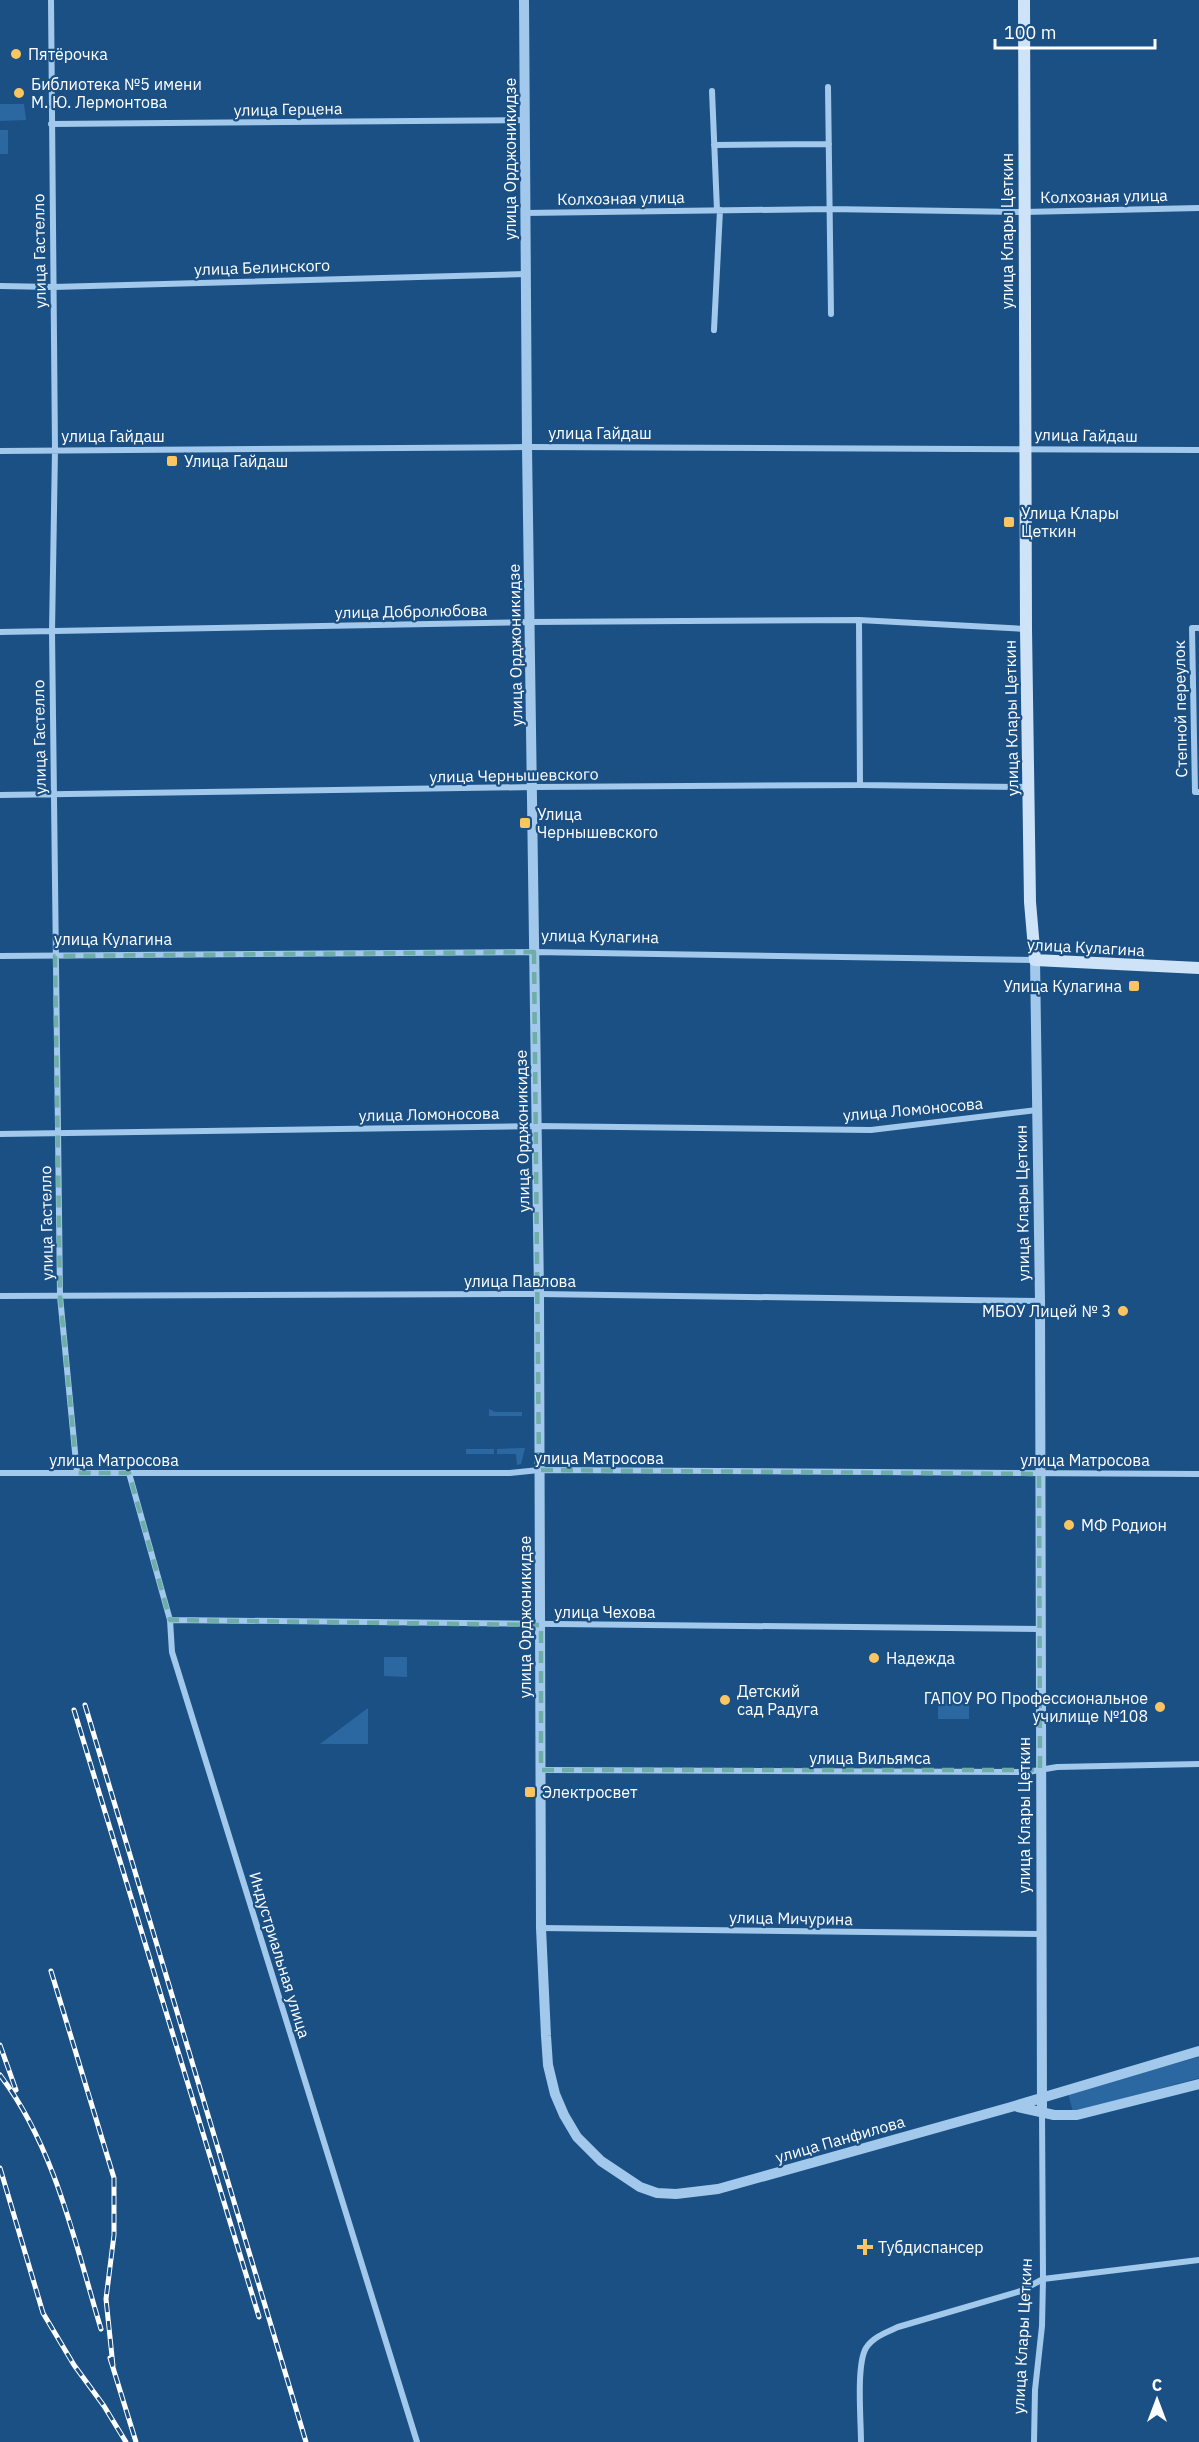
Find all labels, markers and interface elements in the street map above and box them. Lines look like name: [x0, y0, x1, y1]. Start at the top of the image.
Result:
scale bar: [995, 12, 1156, 50]
text: 100 m: [1004, 21, 1056, 44]
place label: Пятёрочка: [28, 44, 108, 64]
marker: Пятёрочка: [9, 47, 23, 61]
place label: Библиотека №5 имени М. Ю. Лермонтова: [31, 74, 202, 112]
street label: улица Орджоникидзе: [500, 77, 520, 240]
marker: Библиотека №5 имени М. Ю. Лермонтова: [12, 86, 26, 100]
street label: улица Герцена: [233, 98, 343, 120]
street label: улица Клары Цеткин: [997, 153, 1017, 309]
street label: Колхозная улица: [1040, 185, 1168, 207]
street label: Колхозная улица: [557, 187, 685, 209]
street label: улица Гастелло: [28, 194, 50, 308]
street label: улица Белинского: [194, 255, 330, 279]
street label: улица Гайдаш: [548, 423, 652, 443]
street label: улица Гайдаш: [1034, 424, 1138, 446]
street label: улица Гайдаш: [61, 426, 165, 446]
place label: Улица Гайдаш: [184, 451, 288, 471]
marker: Улица Гайдаш: [165, 454, 179, 468]
place label: Улица Клары Цеткин: [1021, 503, 1119, 541]
marker: Улица Клары Цеткин: [1002, 515, 1016, 529]
street label: улица Орджоникидзе: [504, 563, 526, 726]
street label: улица Добролюбова: [334, 600, 488, 622]
street label: улица Клары Цеткин: [1000, 640, 1022, 796]
street label: Степной переулок: [1169, 640, 1191, 778]
street label: улица Гастелло: [28, 680, 50, 794]
street label: улица Чернышевского: [429, 764, 599, 786]
place label: Улица Чернышевского: [537, 804, 658, 842]
marker: Улица Чернышевского: [518, 816, 532, 830]
street label: улица Кулагина: [541, 925, 660, 947]
street label: улица Кулагина: [54, 929, 172, 949]
street label: улица Кулагина: [1027, 934, 1146, 960]
place label: Улица Кулагина: [1003, 976, 1122, 996]
marker: Улица Кулагина: [1127, 979, 1141, 993]
street label: улица Орджоникидзе: [511, 1049, 533, 1212]
street label: улица Ломоносова: [842, 1093, 984, 1125]
street label: улица Ломоносова: [358, 1103, 500, 1125]
street label: улица Клары Цеткин: [1011, 1125, 1033, 1281]
street label: улица Гастелло: [35, 1166, 57, 1280]
street label: улица Павлова: [464, 1271, 576, 1291]
place label: МБОУ Лицей № 3: [982, 1301, 1111, 1321]
marker: МБОУ Лицей № 3: [1116, 1304, 1130, 1318]
street label: улица Матросова: [534, 1448, 664, 1468]
street label: улица Матросова: [49, 1450, 179, 1470]
street label: улица Матросова: [1020, 1450, 1150, 1470]
place label: МФ Родион: [1081, 1515, 1167, 1535]
marker: МФ Родион: [1062, 1518, 1076, 1532]
street label: улица Орджоникидзе: [515, 1535, 535, 1698]
street label: улица Чехова: [554, 1602, 656, 1622]
place label: Надежда: [886, 1648, 955, 1668]
marker: Надежда: [867, 1651, 881, 1665]
place label: Детский сад Радуга: [737, 1681, 819, 1719]
place label: ГАПОУ РО Профессиональное училище №108: [924, 1688, 1148, 1726]
marker: Детский сад Радуга: [718, 1693, 732, 1707]
marker: ГАПОУ РО Профессиональное училище №108: [1153, 1700, 1167, 1714]
street label: улица Клары Цеткин: [1014, 1737, 1034, 1893]
street label: улица Вильямса: [809, 1748, 931, 1768]
place label: Электросвет: [542, 1782, 638, 1802]
marker: Электросвет: [523, 1785, 537, 1799]
street label: Индустриальная улица: [245, 1869, 315, 2041]
street label: улица Мичурина: [729, 1907, 853, 1929]
street label: улица Панфилова: [773, 2111, 908, 2167]
place label: Тубдиспансер: [878, 2237, 984, 2257]
marker: Тубдиспансер: [856, 2238, 874, 2256]
street label: улица Клары Цеткин: [1008, 2257, 1036, 2415]
north arrow: [1127, 2370, 1187, 2430]
text: С: [1152, 2375, 1162, 2395]

